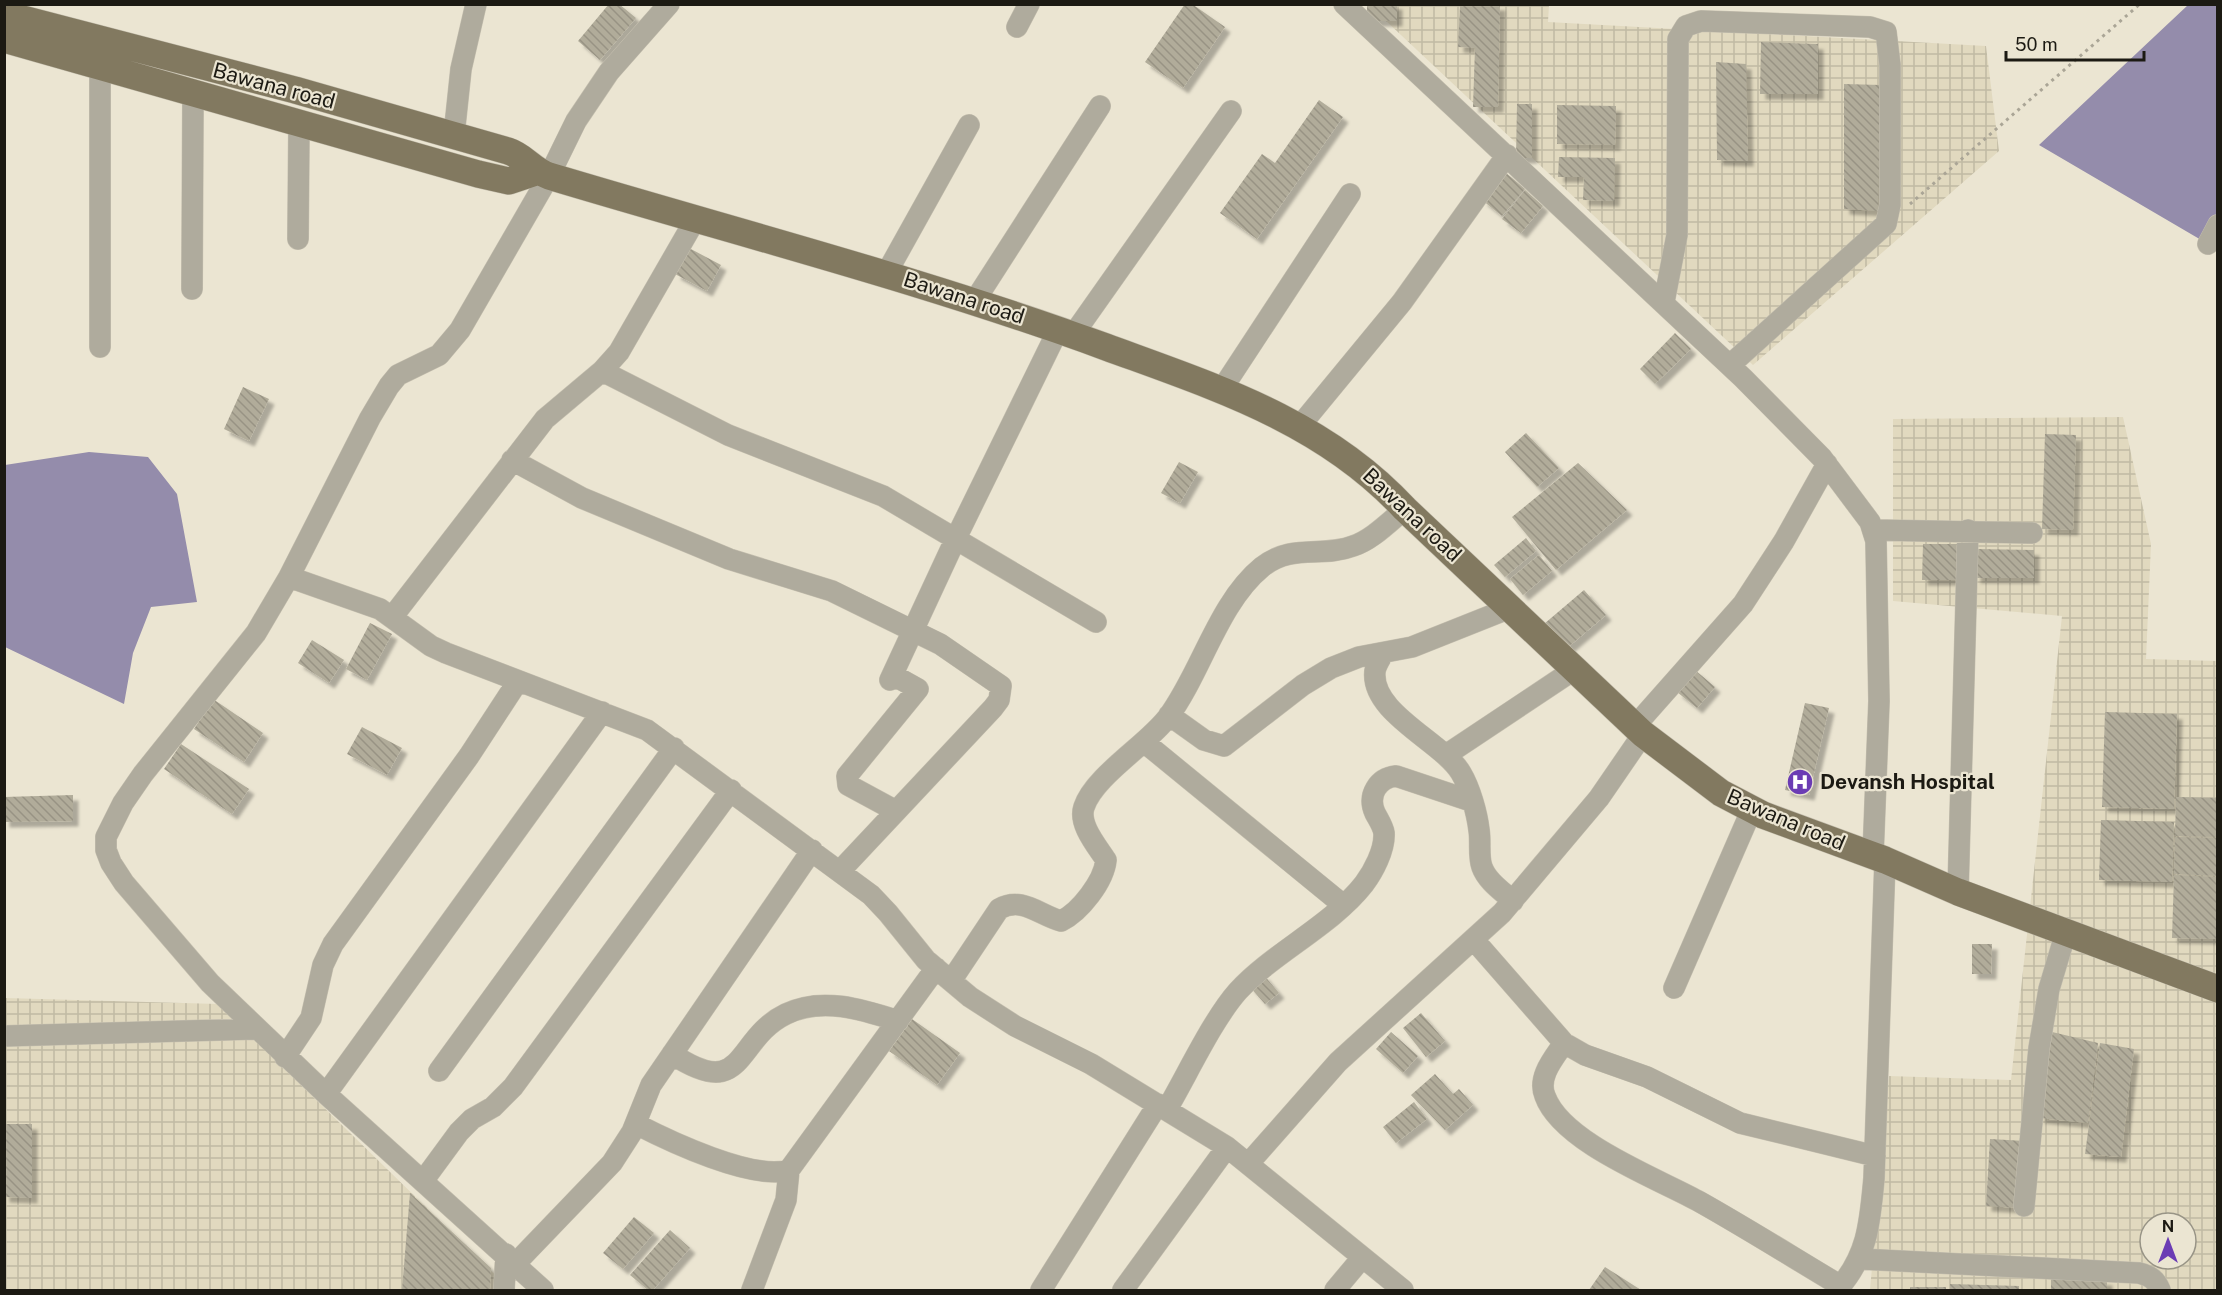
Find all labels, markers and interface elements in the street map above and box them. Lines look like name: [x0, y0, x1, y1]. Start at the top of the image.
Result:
scale bar: [2006, 24, 2144, 62]
text: 50 m: [2015, 34, 2058, 55]
street label: Bawana road: [210, 57, 338, 114]
street label: Bawana road: [900, 266, 1028, 329]
street label: Bawana road: [1358, 463, 1467, 567]
hospital icon: Devansh Hospital: [1785, 767, 1815, 797]
place label: Devansh Hospital: [1820, 769, 1995, 794]
street label: Bawana road: [1723, 783, 1849, 856]
north arrow: [2138, 1211, 2198, 1271]
text: N: [2162, 1217, 2174, 1236]

